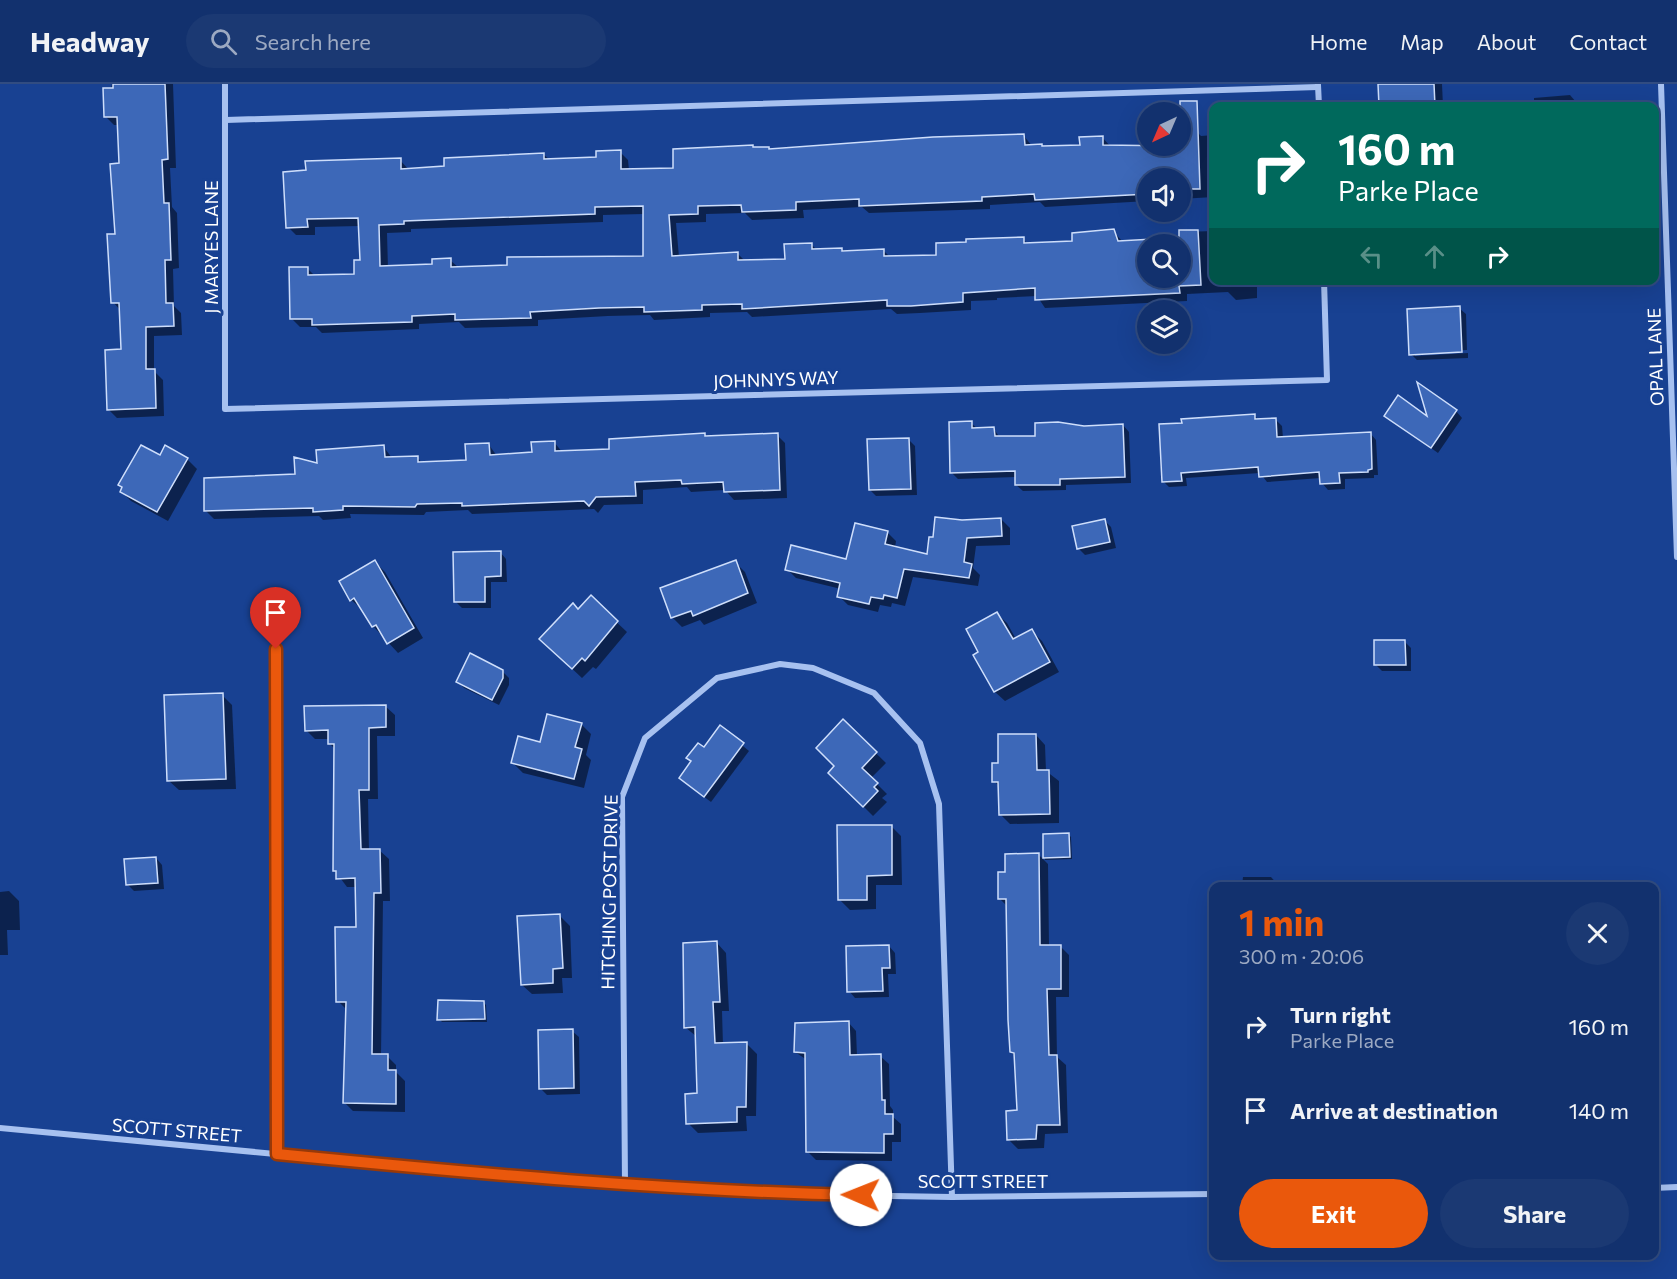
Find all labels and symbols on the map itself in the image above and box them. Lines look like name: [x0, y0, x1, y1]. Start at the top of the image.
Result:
north arrow: [1137, 102, 1191, 156]
street label: J MARYES LANE: [200, 180, 222, 314]
street label: OPAL LANE: [1642, 308, 1668, 406]
street label: JOHNNYS WAY: [713, 366, 839, 392]
pin: [250, 587, 301, 649]
street label: HITCHING POST DRIVE: [596, 794, 622, 990]
street label: SCOTT STREET: [111, 1113, 243, 1147]
position arrow: [829, 1163, 893, 1227]
street label: SCOTT STREET: [918, 1170, 1048, 1192]

